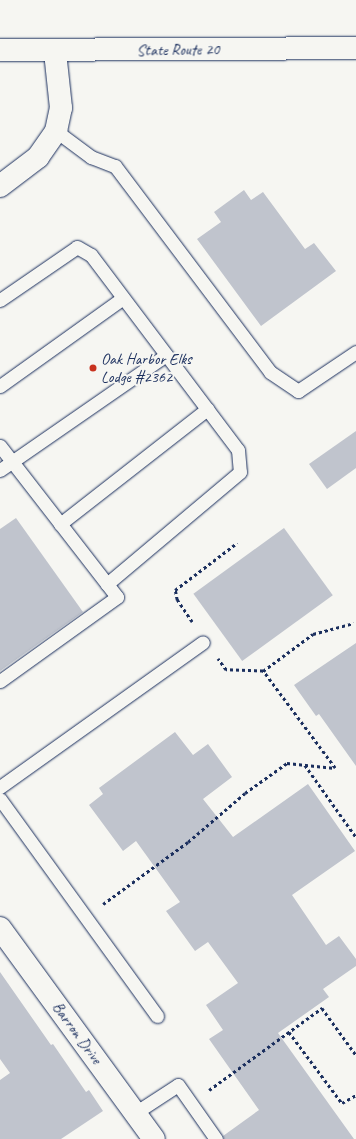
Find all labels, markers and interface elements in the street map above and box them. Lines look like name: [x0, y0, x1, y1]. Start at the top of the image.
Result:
street label: State Route 20: [136, 40, 220, 60]
place label: Oak Harbor Elks Lodge #2362: [101, 349, 192, 387]
marker: Oak Harbor Elks Lodge #2362: [88, 363, 98, 373]
street label: Barron Drive: [48, 998, 106, 1068]

